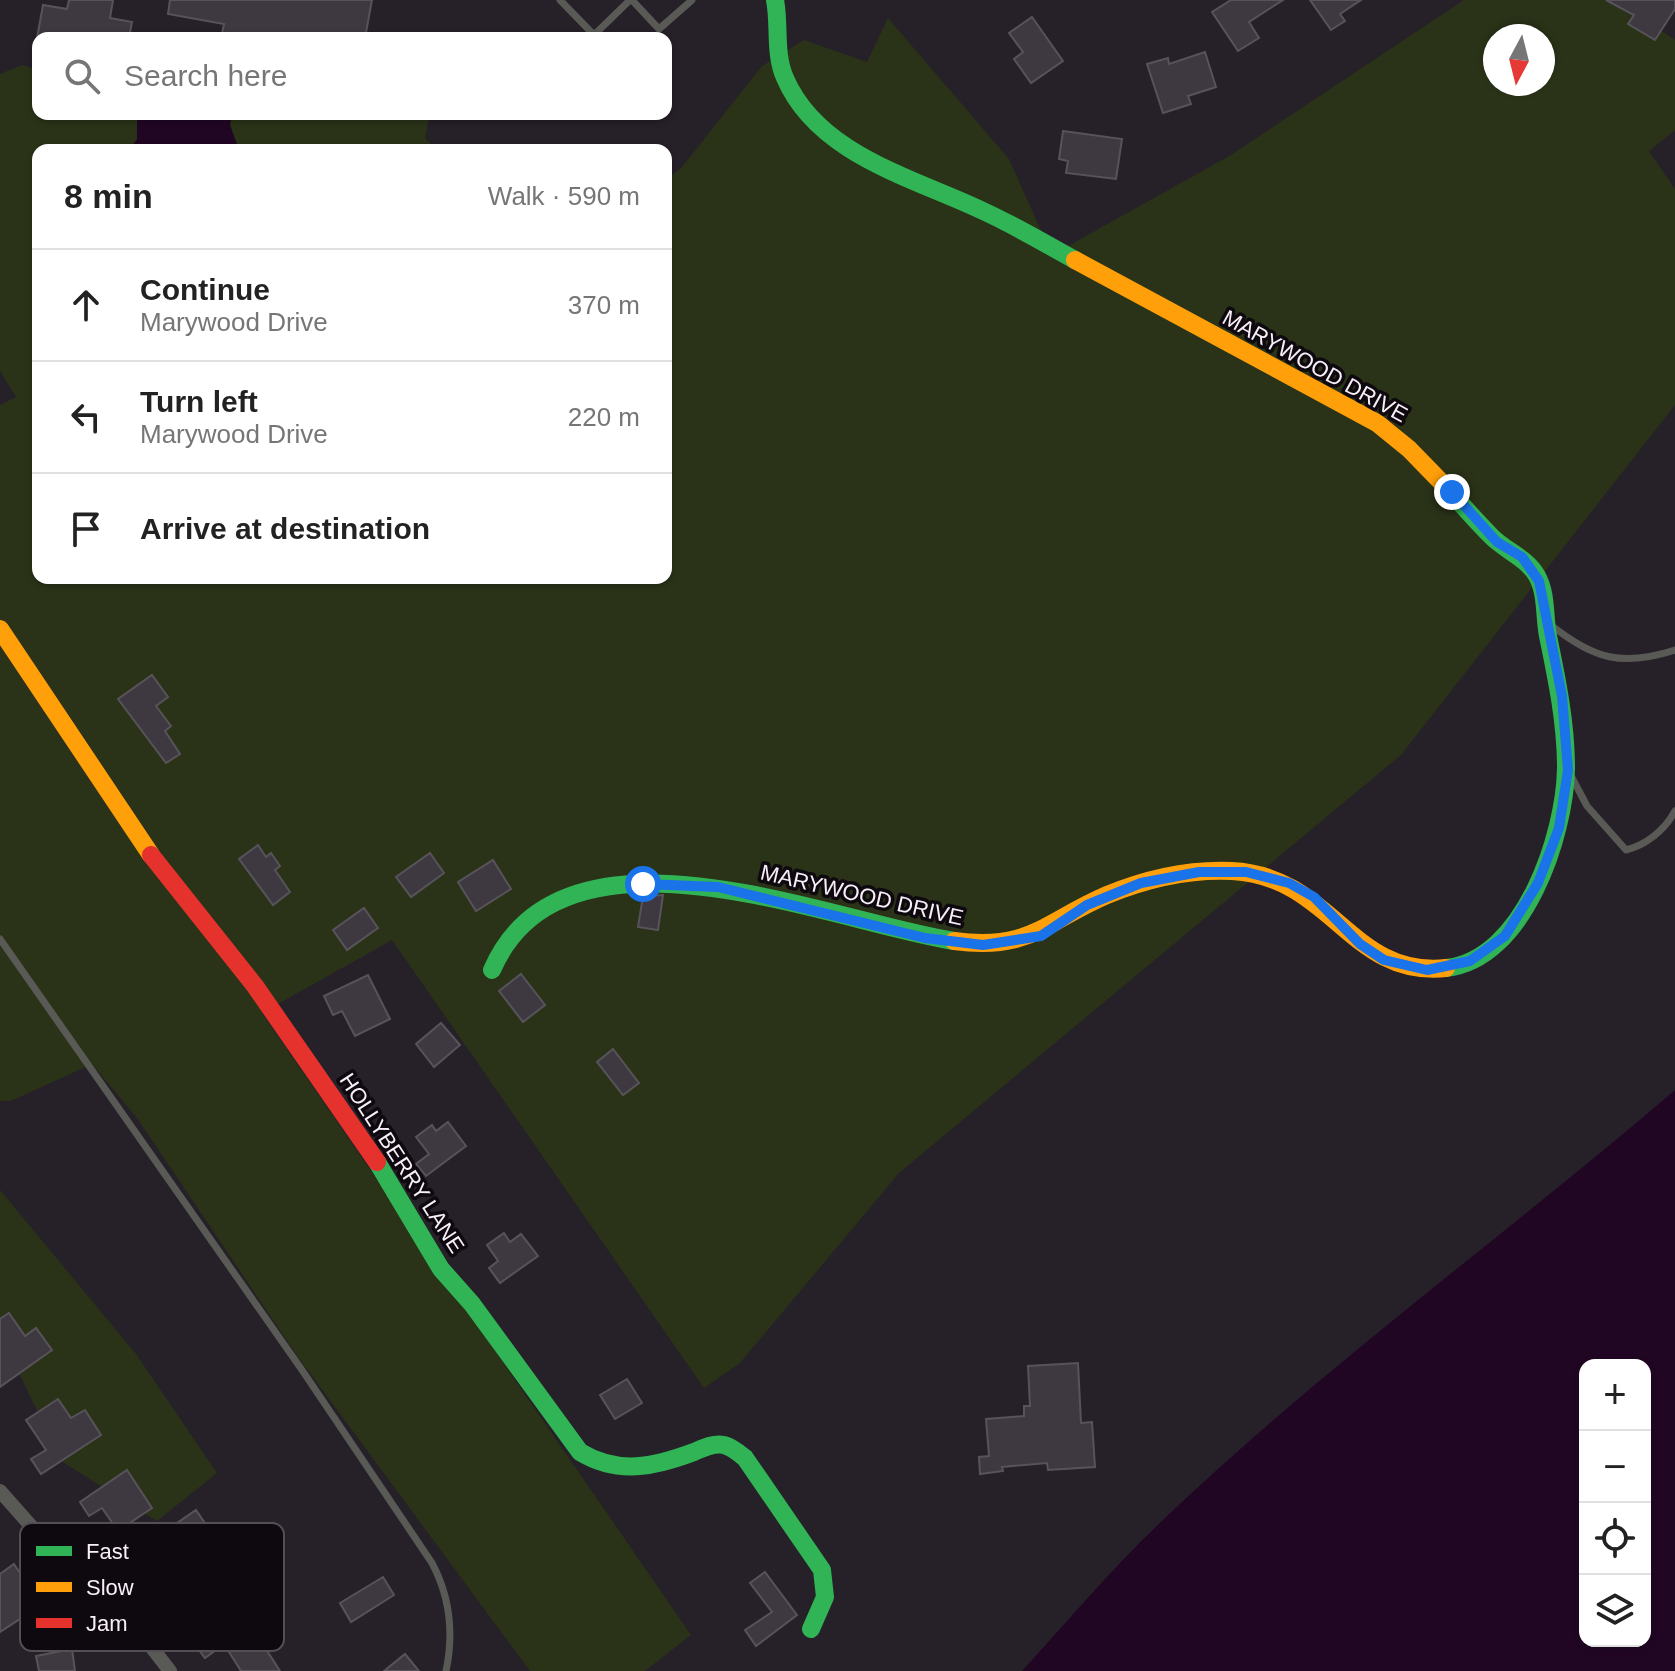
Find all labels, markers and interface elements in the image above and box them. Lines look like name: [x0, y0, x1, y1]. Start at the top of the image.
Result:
north arrow: [1483, 24, 1555, 96]
search box: [32, 32, 672, 120]
icon: search: [60, 54, 104, 98]
text: Search here: [124, 59, 287, 92]
text: 8 min: [64, 177, 153, 215]
text: Walk · 590 m: [488, 181, 640, 211]
text: Continue: [140, 273, 270, 306]
icon: ahead: [64, 283, 108, 327]
text: 370 m: [568, 290, 640, 320]
street label: MARYWOOD DRIVE: [1218, 305, 1412, 427]
text: Marywood Drive: [140, 307, 328, 337]
text: Turn left: [140, 385, 258, 418]
icon: left: [64, 395, 108, 439]
text: 220 m: [568, 402, 640, 432]
text: Marywood Drive: [140, 419, 328, 449]
route end: [1434, 474, 1470, 510]
icon: arrive: [64, 507, 108, 551]
text: Arrive at destination: [140, 512, 430, 545]
street label: MARYWOOD DRIVE: [758, 859, 966, 931]
route start: [625, 866, 661, 902]
street label: HOLLYBERRY LANE: [335, 1069, 469, 1257]
map controls: [1579, 1359, 1651, 1647]
button: +: [1579, 1359, 1651, 1431]
button: −: [1579, 1431, 1651, 1503]
button: locate: [1579, 1503, 1651, 1575]
legend: [20, 1523, 284, 1651]
text: Fast: [86, 1539, 129, 1564]
text: Slow: [86, 1575, 134, 1600]
button: layers: [1579, 1575, 1651, 1647]
text: Jam: [86, 1611, 128, 1636]

